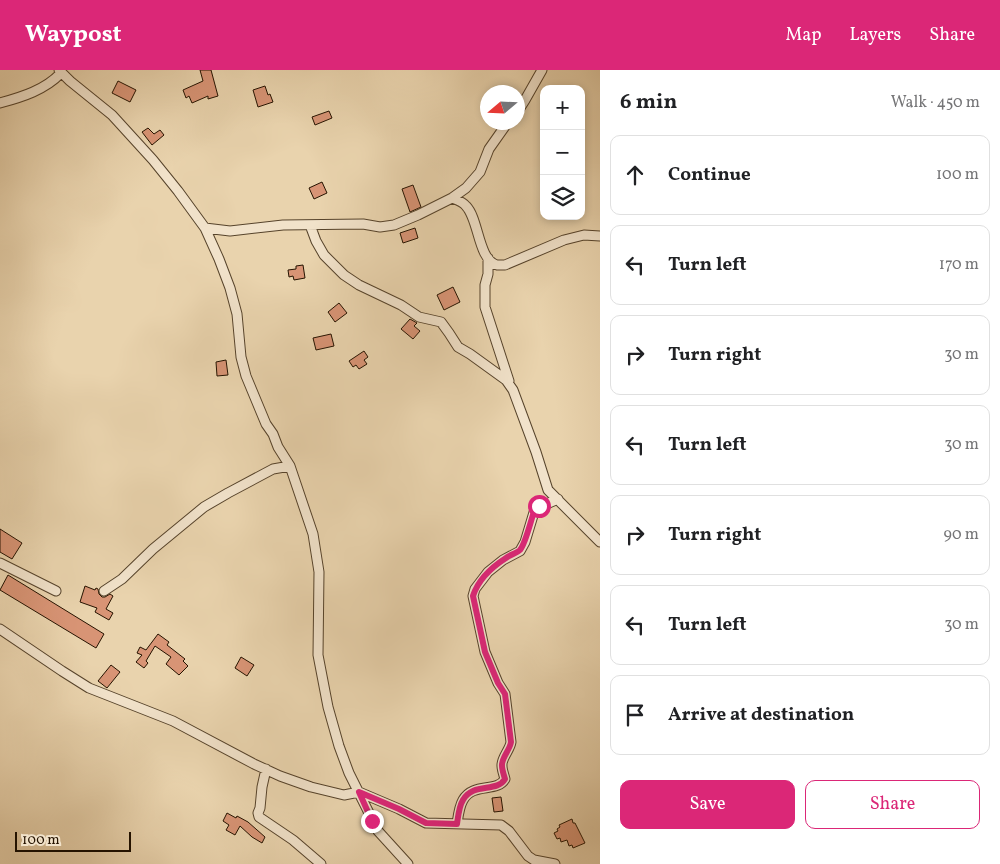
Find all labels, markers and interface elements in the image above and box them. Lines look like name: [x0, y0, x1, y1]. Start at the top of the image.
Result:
text: Waypost: [25, 18, 122, 52]
text: Map: [785, 23, 821, 48]
text: Layers: [849, 23, 901, 48]
text: Share: [929, 23, 975, 48]
north arrow: [480, 85, 525, 130]
map controls: [540, 85, 585, 220]
button: +: [540, 85, 585, 130]
text: 6 min: [620, 88, 677, 117]
text: Walk · 450 m: [891, 92, 980, 114]
button: −: [540, 130, 585, 175]
icon: ahead: [621, 161, 649, 189]
text: Continue: [668, 162, 751, 188]
text: 100 m: [936, 164, 979, 186]
button: layers: [540, 175, 585, 220]
icon: left: [621, 251, 649, 279]
text: Turn left: [668, 252, 747, 278]
text: 170 m: [939, 254, 979, 276]
icon: right: [621, 341, 649, 369]
text: Turn right: [668, 342, 761, 368]
text: 30 m: [944, 344, 979, 366]
icon: left: [621, 431, 649, 459]
text: Turn left: [668, 432, 747, 458]
text: 30 m: [944, 434, 979, 456]
route start: [528, 495, 551, 518]
icon: right: [621, 521, 649, 549]
text: Turn right: [668, 522, 761, 548]
text: 90 m: [943, 524, 979, 546]
icon: left: [621, 611, 649, 639]
text: Turn left: [668, 612, 747, 638]
text: 30 m: [944, 614, 979, 636]
icon: arrive: [621, 701, 649, 729]
text: Arrive at destination: [668, 702, 854, 728]
button: Save: [620, 780, 795, 829]
button: Share: [805, 780, 980, 829]
route end: [361, 810, 384, 833]
scale bar: [15, 829, 131, 852]
text: 100 m: [22, 831, 60, 850]

